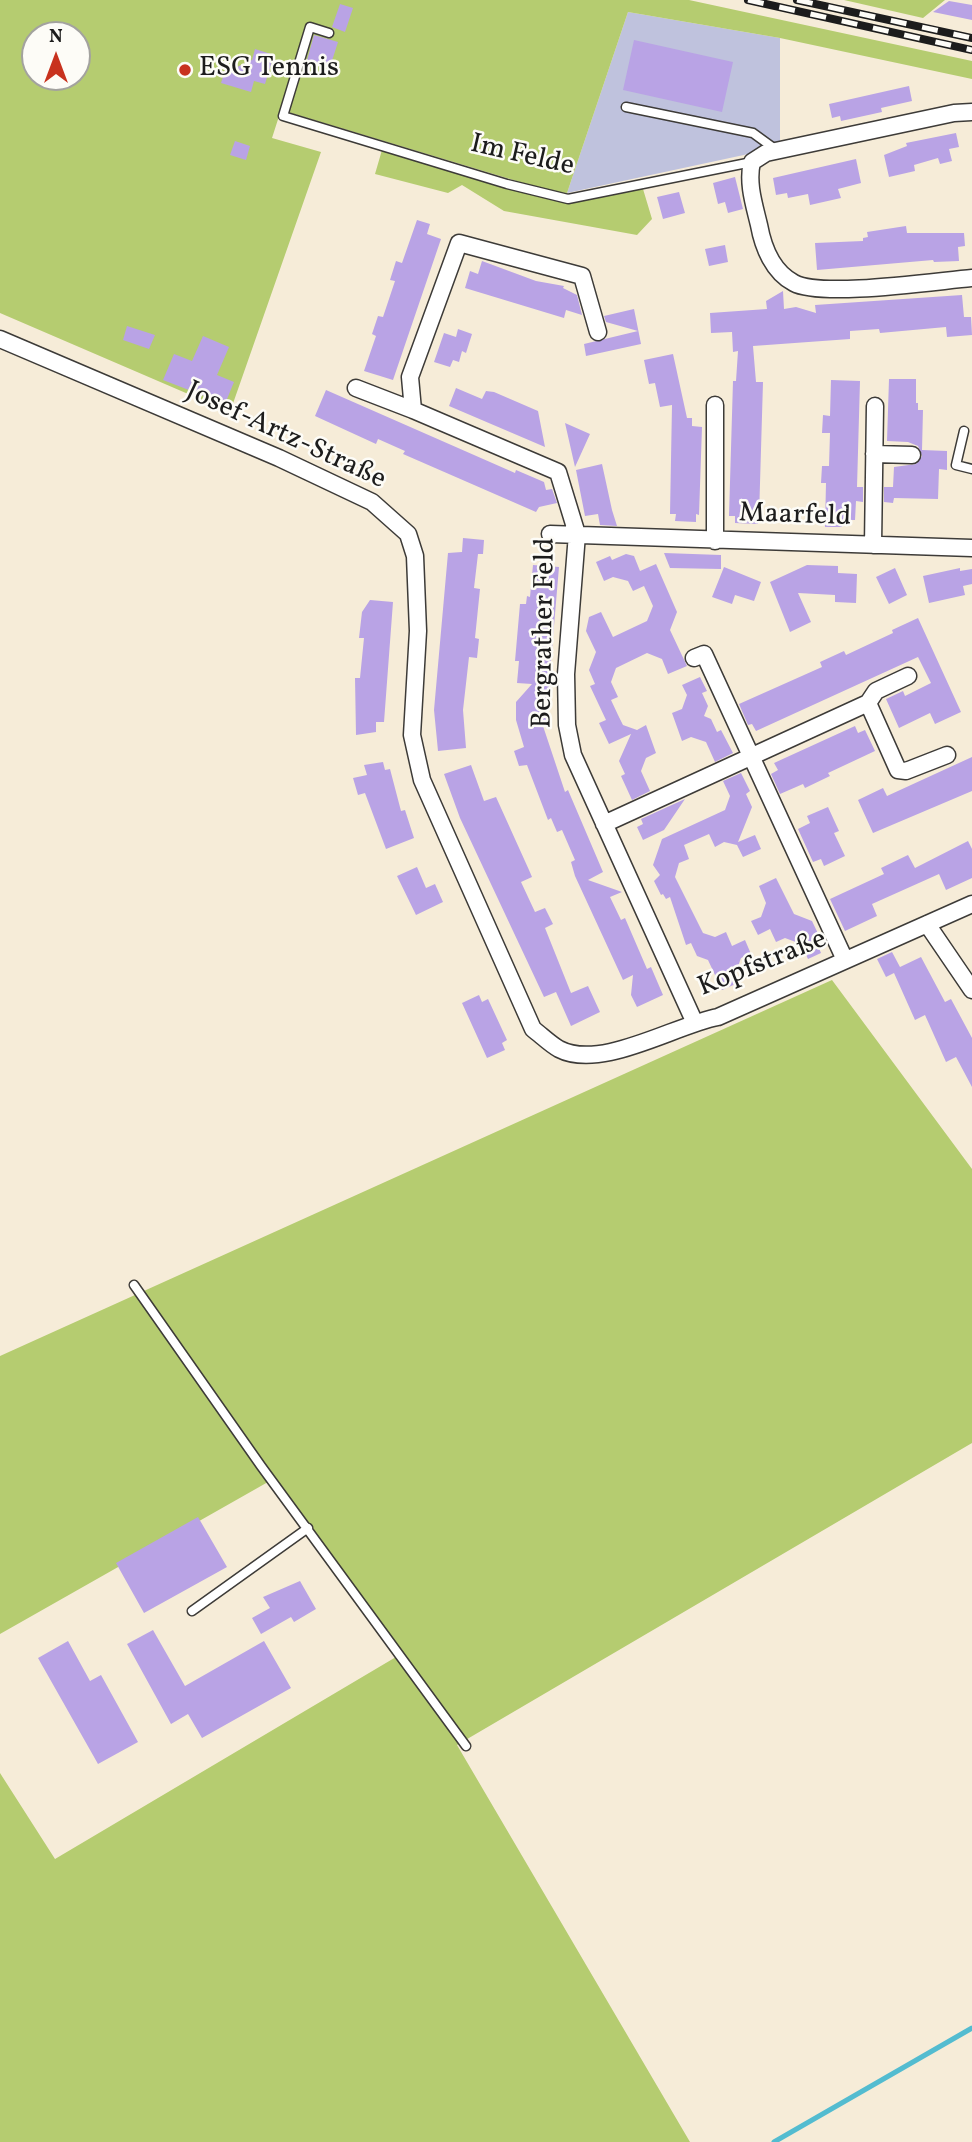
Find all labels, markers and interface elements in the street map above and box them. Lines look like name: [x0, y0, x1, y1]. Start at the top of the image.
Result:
north arrow: [21, 21, 91, 91]
text: N: [49, 24, 63, 50]
place label: ESG Tennis: [199, 53, 339, 87]
marker: ESG Tennis: [177, 62, 193, 78]
street label: Im Felde: [467, 129, 577, 185]
street label: Josef-Artz-Straße: [180, 376, 390, 498]
street label: Maarfeld: [738, 498, 852, 536]
street label: Bergrather Feld: [528, 537, 564, 729]
street label: Kopfstraße: [694, 924, 832, 1006]

